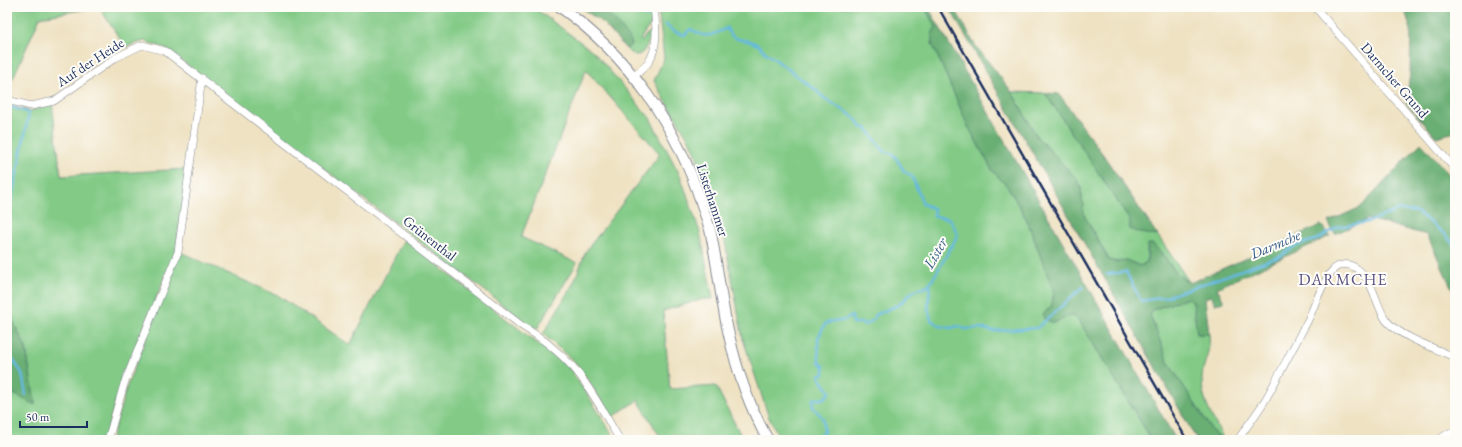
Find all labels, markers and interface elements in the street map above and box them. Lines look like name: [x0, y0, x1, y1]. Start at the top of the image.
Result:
street label: Auf der Heide: [52, 33, 128, 91]
street label: Darmcher Grund: [1357, 39, 1433, 122]
street label: Listerhammer: [693, 161, 733, 239]
street label: Grünenthal: [400, 211, 461, 265]
water label: Darmche: [1246, 225, 1304, 263]
water label: Lister: [918, 233, 952, 273]
district label: DARMCHE: [1299, 269, 1387, 290]
scale bar: [20, 403, 87, 429]
text: 50 m: [26, 409, 50, 425]

